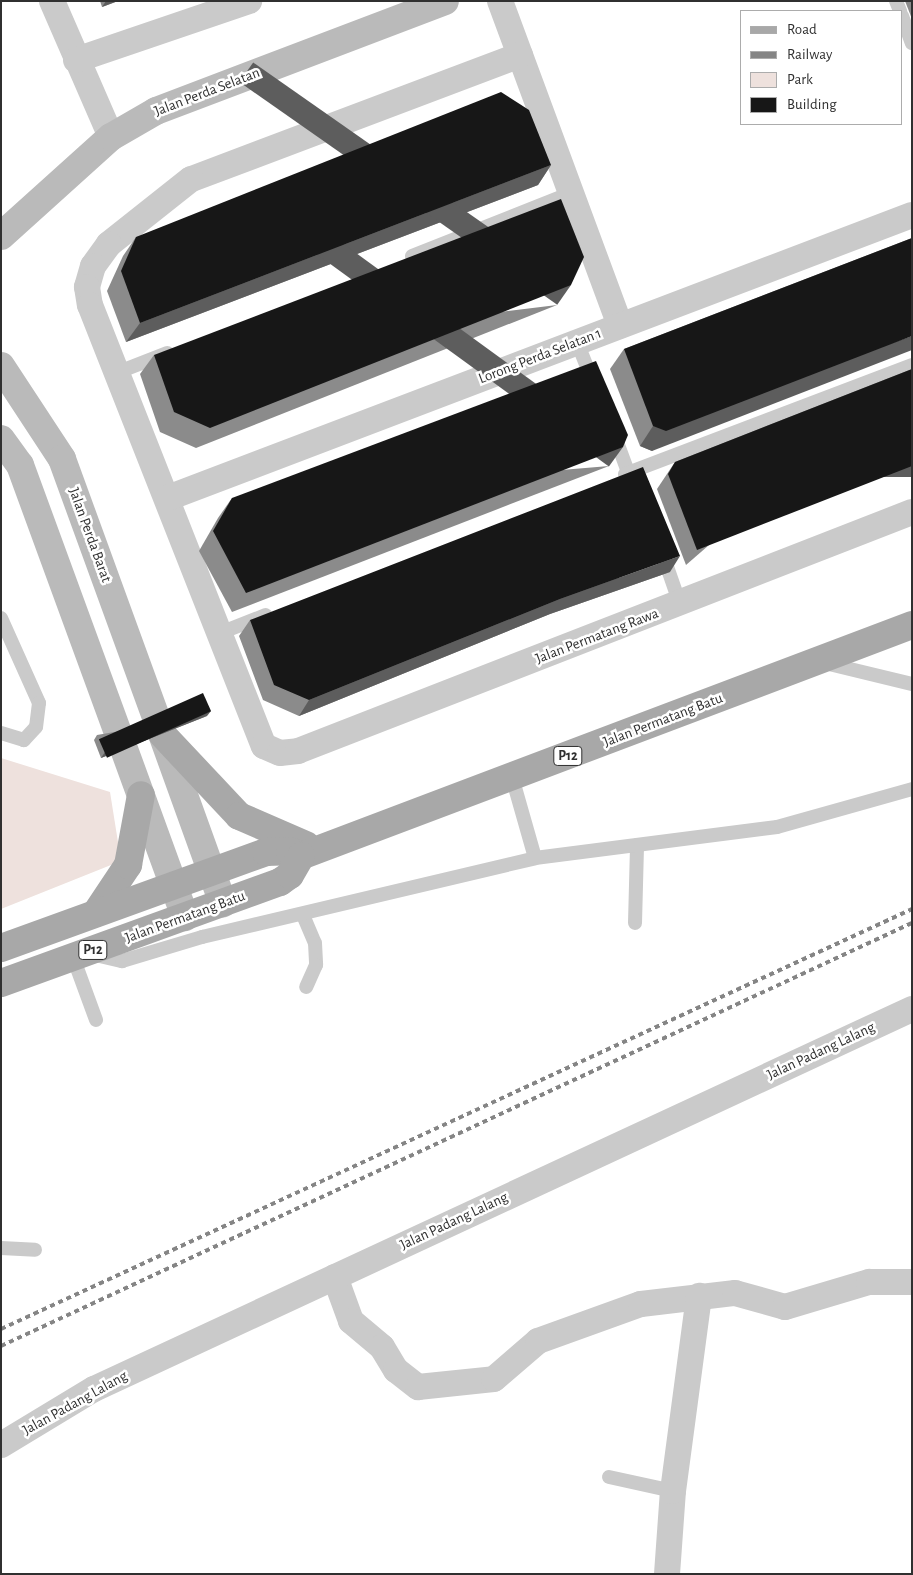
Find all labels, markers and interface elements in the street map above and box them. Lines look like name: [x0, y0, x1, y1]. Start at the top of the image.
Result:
legend: [740, 10, 903, 125]
text: Road: [787, 22, 817, 37]
text: Railway: [787, 47, 832, 62]
street label: Jalan Perda Selatan: [152, 64, 262, 120]
text: Park: [787, 72, 813, 87]
text: Building: [787, 97, 837, 112]
street label: Lorong Perda Selatan 1: [476, 324, 604, 388]
street label: Jalan Perda Barat: [65, 485, 115, 585]
street label: Jalan Permatang Rawa: [533, 604, 661, 668]
street label: Jalan Permatang Batu: [601, 689, 725, 751]
road number: P12: [553, 744, 583, 768]
street label: Jalan Permatang Batu: [123, 887, 247, 947]
road number: P12: [78, 938, 108, 962]
street label: Jalan Padang Lalang: [764, 1018, 878, 1084]
street label: Jalan Padang Lalang: [397, 1188, 511, 1254]
street label: Jalan Padang Lalang: [19, 1367, 131, 1439]

